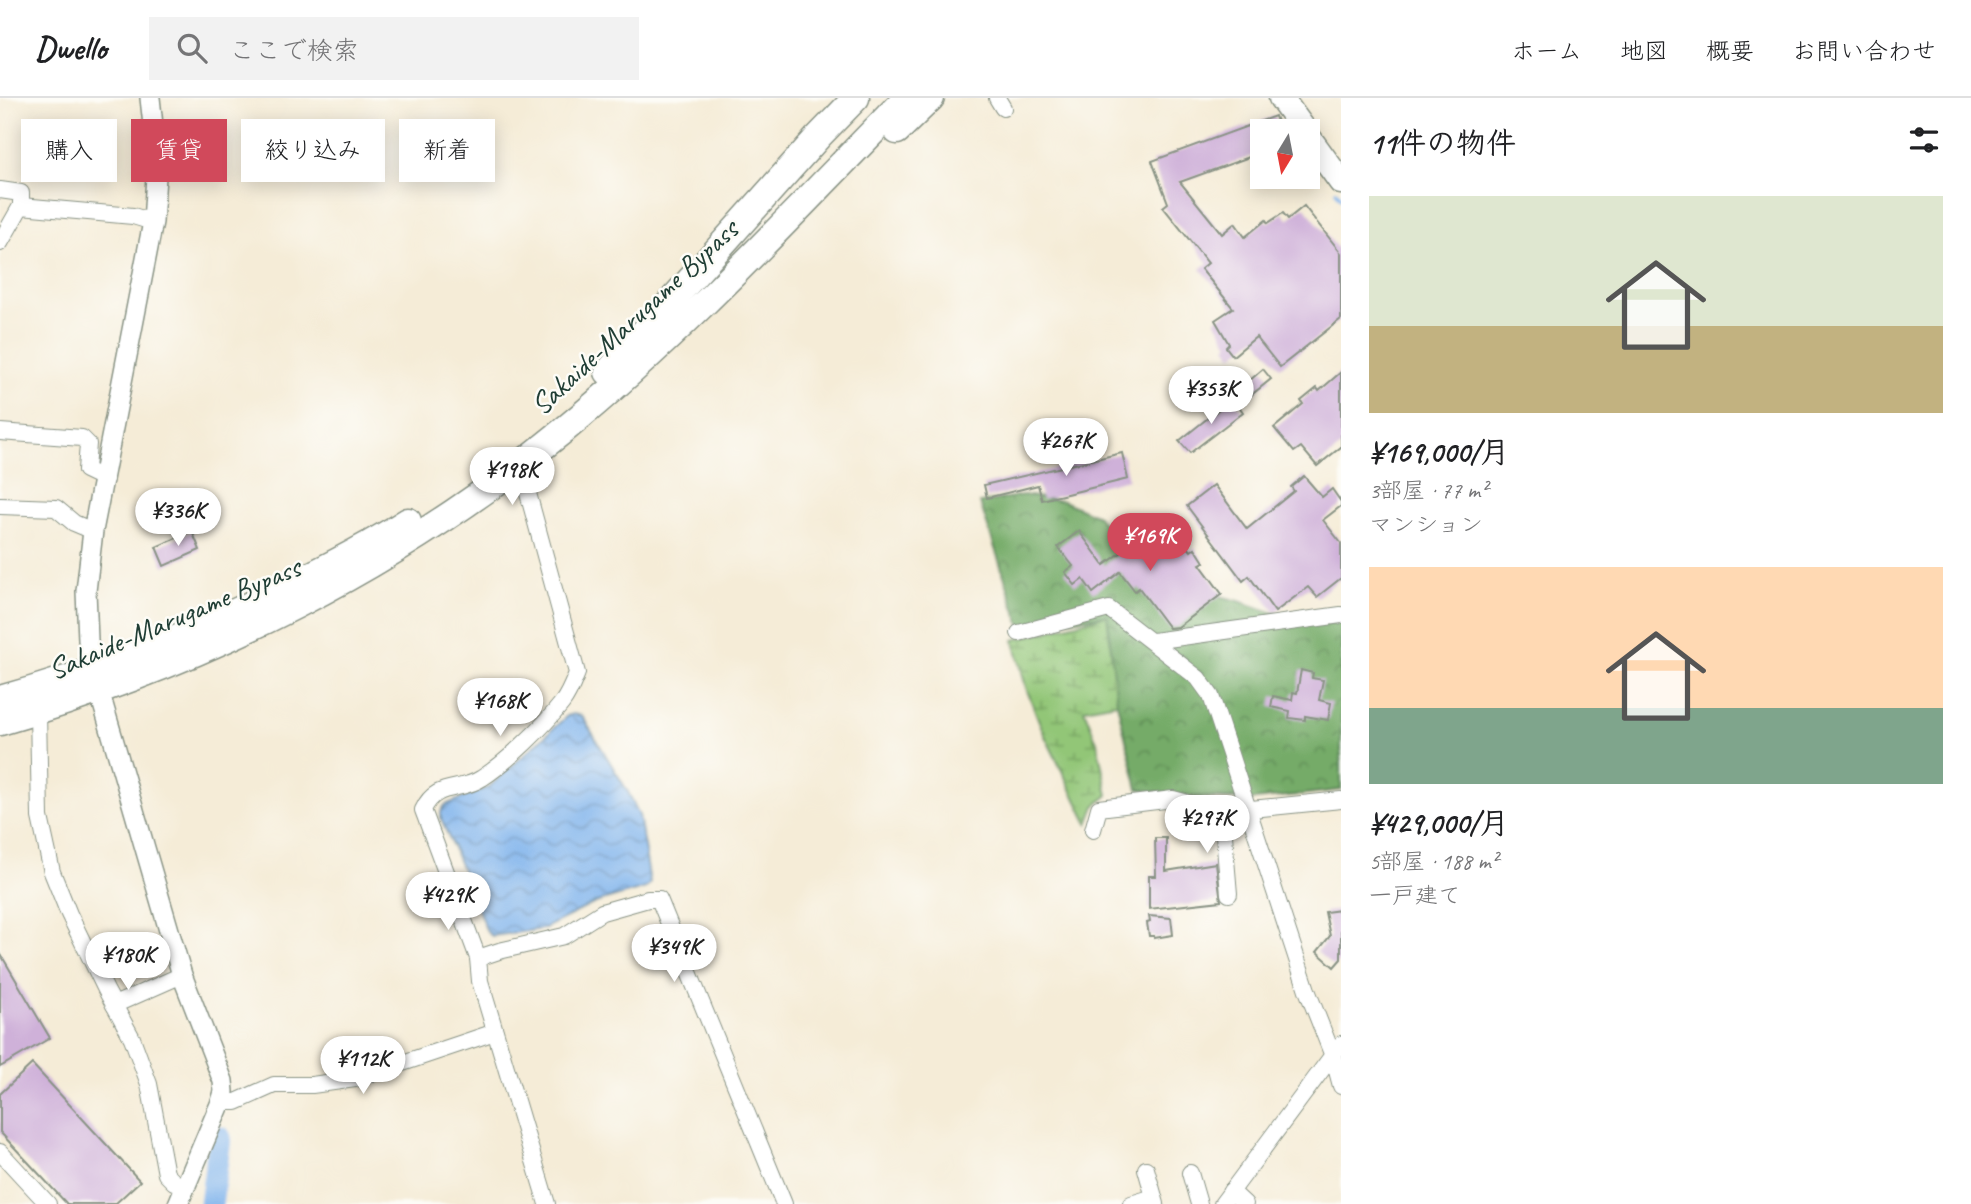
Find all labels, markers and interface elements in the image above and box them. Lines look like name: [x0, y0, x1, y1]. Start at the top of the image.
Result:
search box: [149, 17, 639, 80]
text: Dwello: [35, 27, 107, 69]
icon: search: [173, 29, 211, 67]
text: ここで検索: [229, 34, 359, 67]
text: ホーム: [1511, 36, 1582, 66]
text: 地図: [1620, 36, 1668, 66]
text: 概要: [1706, 36, 1754, 66]
text: お問い合わせ: [1792, 36, 1936, 66]
chip: 購入: [21, 119, 117, 182]
chip: 賃貸: [131, 119, 227, 182]
chip: 絞り込み: [241, 119, 385, 182]
chip: 新着: [399, 119, 495, 182]
north arrow: [1250, 119, 1320, 189]
map controls: [1250, 119, 1320, 189]
icon: filters: [1905, 121, 1943, 159]
text: 11件の物件: [1369, 124, 1516, 162]
street label: Sakaide-Marugame Bypass: [522, 209, 748, 423]
icon: home: [1593, 242, 1719, 368]
pin: ¥353K: [1162, 366, 1260, 426]
text: ¥353K: [1185, 374, 1237, 403]
pin: ¥267K: [1017, 418, 1115, 478]
text: ¥267K: [1039, 426, 1093, 455]
text: ¥169,000/月: [1369, 433, 1510, 471]
pin: ¥198K: [463, 448, 561, 507]
text: ¥198K: [486, 455, 538, 484]
text: 3部屋 · 77 m²: [1369, 476, 1487, 505]
pin: ¥336K: [129, 489, 227, 548]
text: ¥336K: [151, 496, 205, 525]
text: マンション: [1369, 510, 1483, 539]
pin: ¥169K: [1101, 514, 1199, 573]
text: ¥169K: [1123, 521, 1177, 550]
street label: Sakaide-Marugame Bypass: [42, 547, 308, 688]
icon: home: [1593, 613, 1719, 739]
pin: ¥168K: [451, 678, 549, 738]
text: ¥168K: [473, 686, 527, 715]
pin: ¥297K: [1158, 796, 1256, 855]
text: ¥297K: [1181, 803, 1233, 832]
text: ¥429,000/月: [1369, 804, 1509, 842]
text: 5部屋 · 188 m²: [1369, 847, 1498, 876]
pin: ¥429K: [399, 872, 497, 932]
text: ¥429K: [422, 880, 474, 909]
text: 一戸建て: [1369, 881, 1461, 910]
pin: ¥349K: [625, 924, 723, 984]
pin: ¥180K: [79, 932, 177, 992]
text: ¥349K: [648, 932, 700, 961]
text: ¥180K: [101, 940, 155, 969]
pin: ¥112K: [314, 1037, 412, 1096]
text: ¥112K: [336, 1044, 390, 1073]

